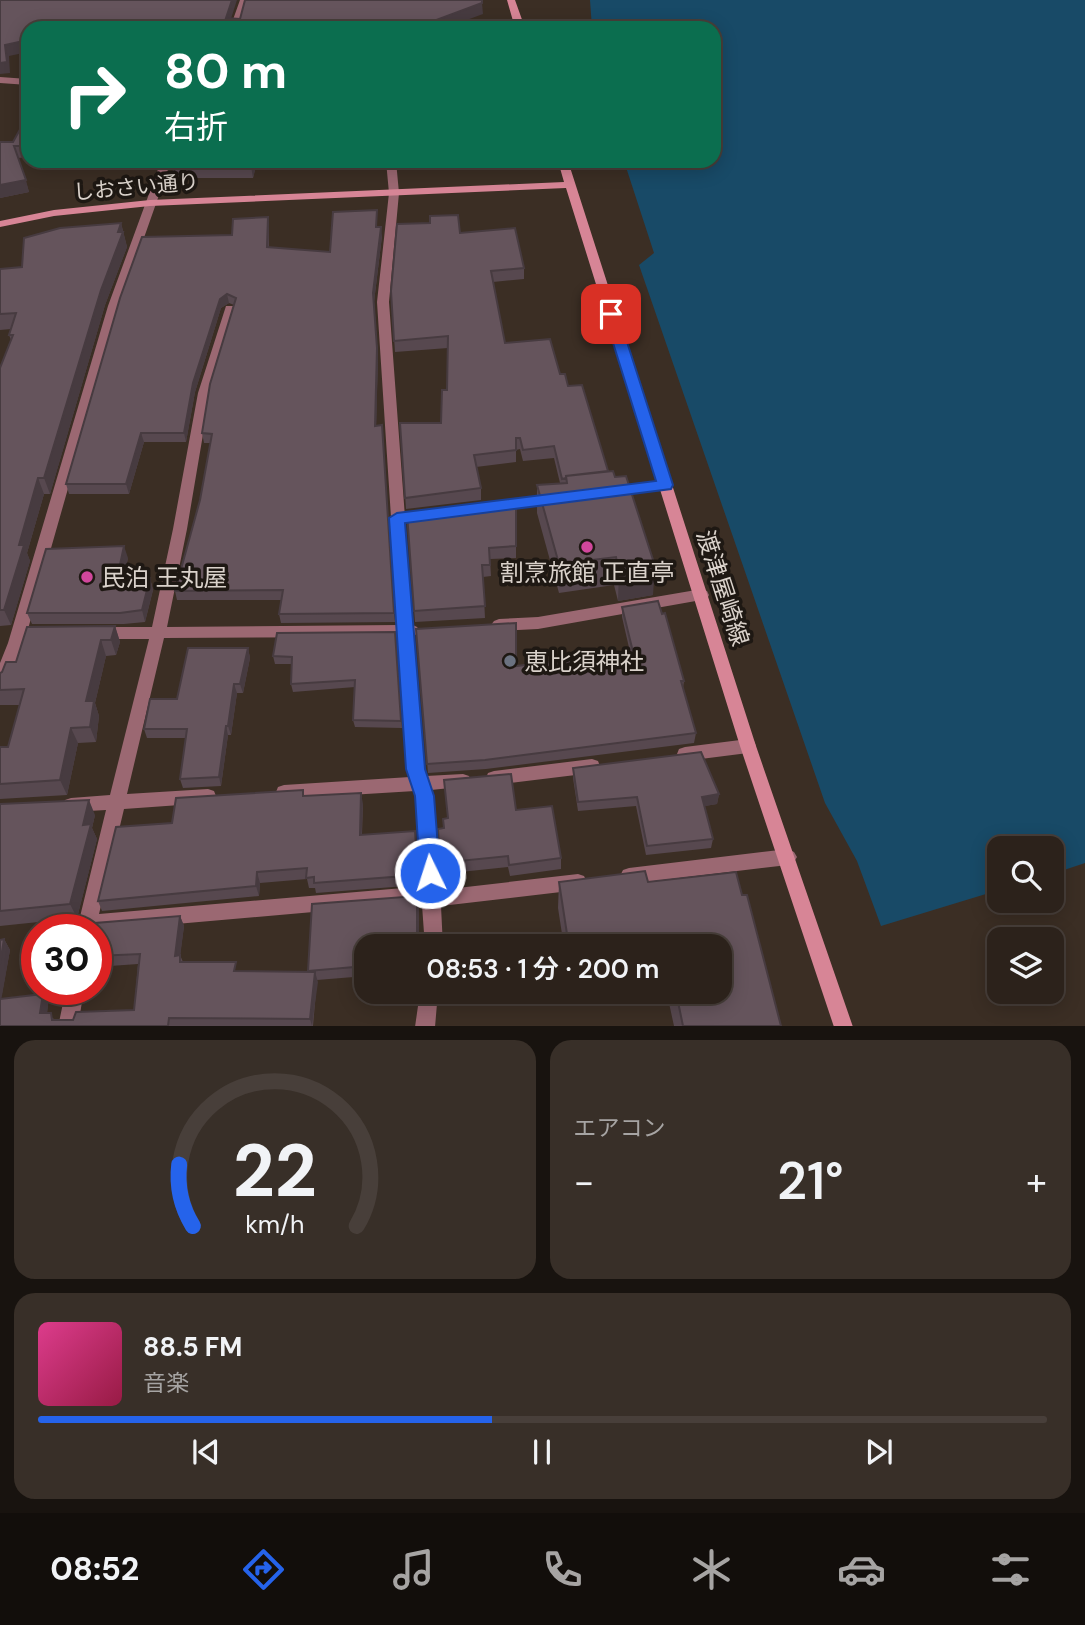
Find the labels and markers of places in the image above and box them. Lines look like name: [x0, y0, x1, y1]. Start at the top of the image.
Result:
pin: [581, 284, 641, 344]
marker: 割烹旅館 正直亭: [579, 539, 595, 555]
place label: 割烹旅館 正直亭: [500, 557, 674, 588]
place label: 民泊 王丸屋: [101, 562, 227, 593]
marker: 民泊 王丸屋: [79, 569, 95, 585]
place label: 恵比須神社: [524, 646, 644, 677]
marker: 恵比須神社: [502, 653, 518, 669]

